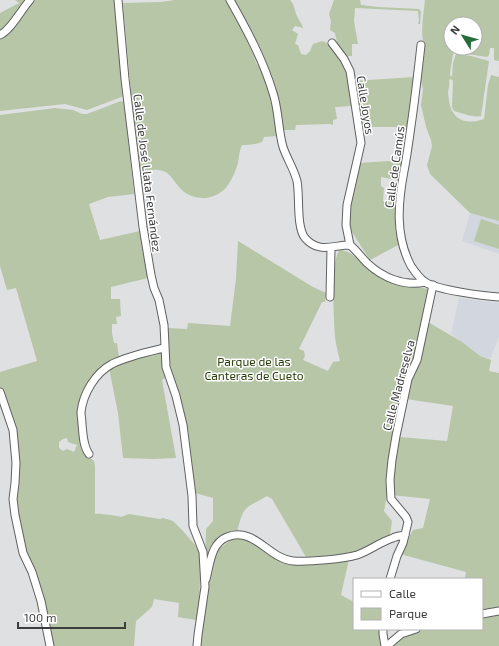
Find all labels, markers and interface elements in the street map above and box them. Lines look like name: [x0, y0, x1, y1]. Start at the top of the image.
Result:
north arrow: [443, 16, 483, 56]
text: N: [447, 23, 462, 37]
street label: Calle Joyos: [354, 75, 378, 135]
street label: Calle de José Llata Fernández: [131, 93, 165, 253]
street label: Calle de Camús: [381, 125, 407, 209]
street label: Calle Madreselva: [379, 338, 417, 432]
park label: Parque de las Canteras de Cueto: [204, 354, 304, 382]
legend: [353, 578, 483, 630]
text: Calle: [389, 586, 416, 600]
scale bar: [18, 604, 125, 630]
text: Parque: [389, 606, 427, 620]
text: 100 m: [24, 610, 56, 624]

